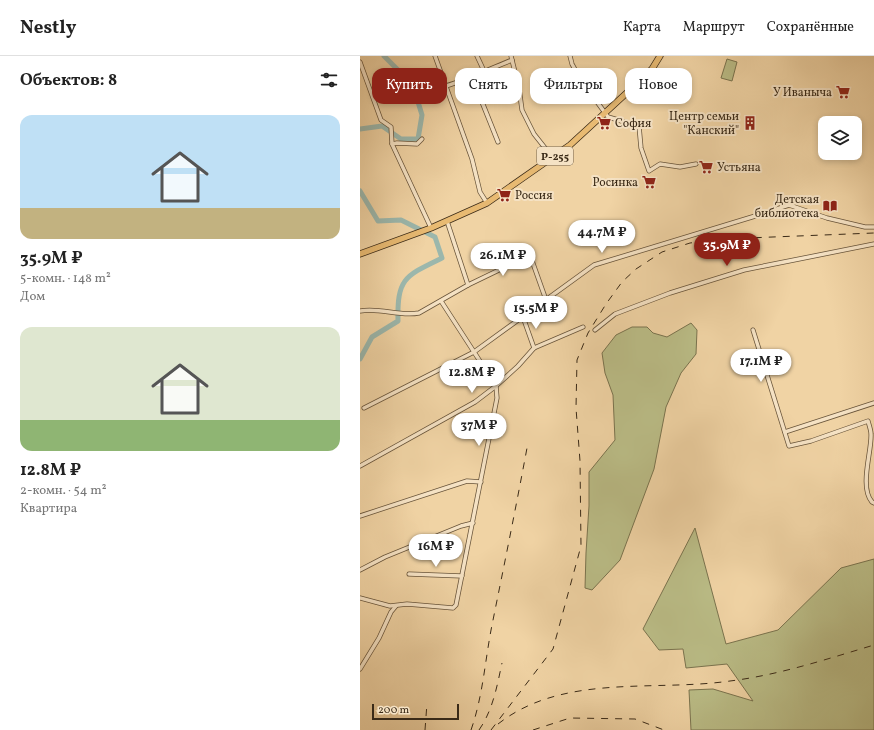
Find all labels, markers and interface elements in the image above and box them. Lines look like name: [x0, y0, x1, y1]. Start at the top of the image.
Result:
text: Nestly: [20, 15, 76, 41]
text: Карта: [623, 18, 661, 37]
text: Маршрут: [683, 18, 745, 37]
text: Сохранённые: [767, 18, 854, 37]
chip: Купить: [372, 68, 447, 104]
chip: Снять: [455, 68, 522, 104]
chip: Фильтры: [530, 68, 617, 104]
chip: Новое: [625, 68, 692, 104]
text: Объектов: 8: [20, 69, 117, 92]
icon: filters: [318, 69, 340, 91]
supermarket icon: У Иваныча: [835, 84, 851, 100]
place label: У Иваныча: [773, 85, 832, 101]
place label: Центр семьи "Канский": [669, 109, 739, 139]
supermarket icon: София: [596, 115, 612, 131]
building icon: Центр семьи "Канский": [742, 115, 758, 131]
place label: София: [615, 116, 651, 132]
map controls: [818, 116, 862, 160]
button: layers: [818, 116, 862, 160]
icon: home: [144, 141, 216, 213]
road number: Р-255: [537, 147, 573, 165]
supermarket icon: Устьяна: [698, 159, 714, 175]
place label: Устьяна: [717, 160, 761, 176]
supermarket icon: Росинка: [641, 174, 657, 190]
place label: Росинка: [593, 175, 638, 191]
supermarket icon: Россия: [496, 187, 512, 203]
place label: Россия: [515, 188, 552, 204]
place label: Детская библиотека: [755, 192, 819, 222]
library icon: Детская библиотека: [822, 198, 838, 214]
pin: 44.7M ₽: [565, 220, 639, 254]
text: 44.7M ₽: [577, 224, 627, 242]
pin: 35.9M ₽: [690, 233, 764, 267]
text: 35.9M ₽: [703, 237, 751, 255]
pin: 26.1M ₽: [466, 243, 540, 277]
text: 35.9M ₽: [20, 247, 83, 270]
text: 26.1M ₽: [480, 247, 526, 265]
text: 5-комн. · 148 m²: [20, 270, 111, 288]
text: Дом: [20, 288, 45, 306]
pin: 15.5M ₽: [499, 296, 573, 330]
text: 15.5M ₽: [513, 300, 559, 318]
pin: 17.1M ₽: [724, 349, 798, 383]
icon: home: [144, 353, 216, 425]
text: 17.1M ₽: [739, 353, 783, 371]
pin: 12.8M ₽: [435, 360, 509, 394]
text: 12.8M ₽: [449, 364, 495, 382]
pin: 37M ₽: [451, 413, 507, 447]
text: 37M ₽: [461, 417, 497, 435]
text: 12.8M ₽: [20, 459, 81, 482]
text: 2-комн. · 54 m²: [20, 482, 106, 500]
text: Квартира: [20, 500, 77, 518]
pin: 16M ₽: [408, 534, 464, 568]
text: 16M ₽: [418, 538, 454, 556]
scale bar: [372, 702, 459, 721]
text: 200 m: [378, 703, 409, 718]

